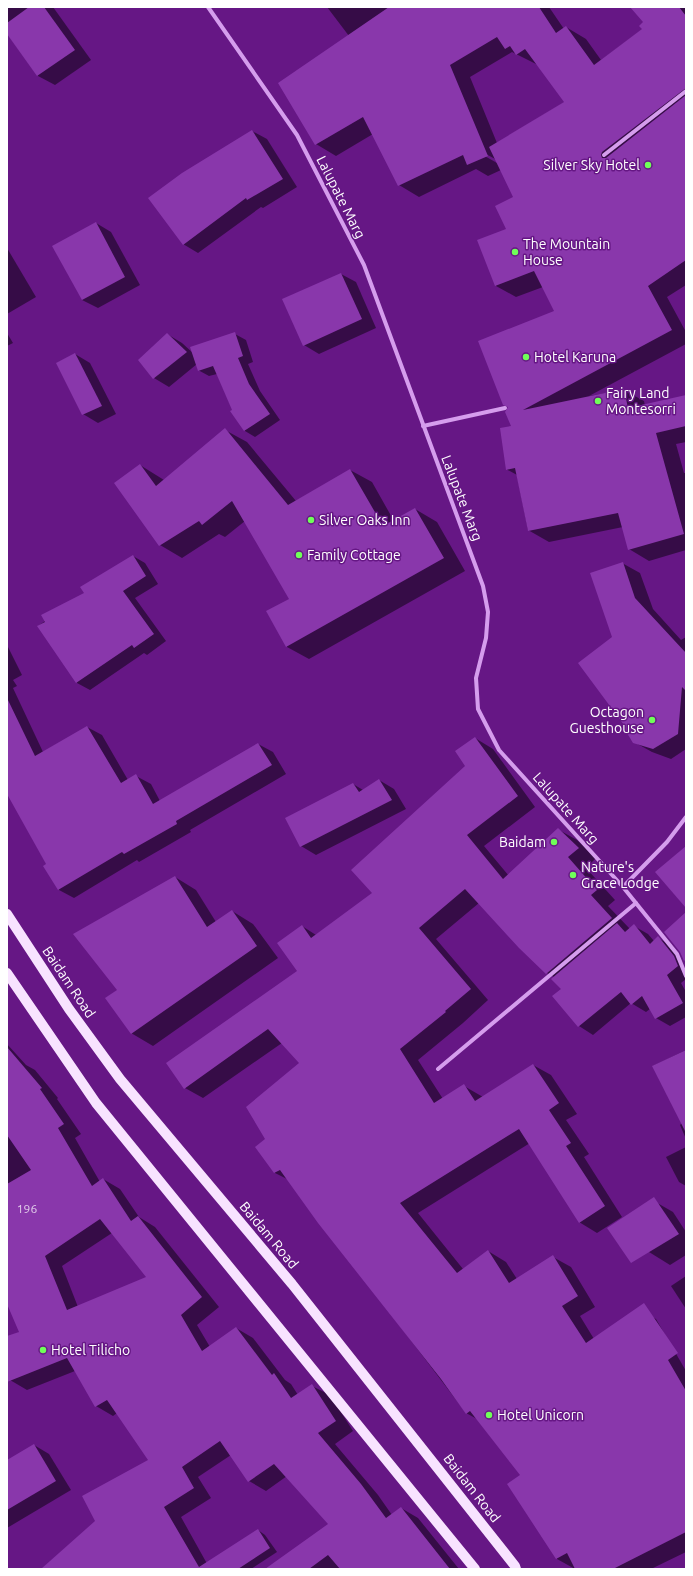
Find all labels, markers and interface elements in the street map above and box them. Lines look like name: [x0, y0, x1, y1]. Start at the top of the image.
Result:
street label: Lalupate Marg: [313, 153, 369, 241]
place label: Silver Sky Hotel: [543, 157, 640, 173]
marker: Silver Sky Hotel: [643, 160, 653, 170]
place label: The Mountain House: [523, 236, 610, 268]
marker: The Mountain House: [510, 247, 520, 257]
place label: Hotel Karuna: [534, 349, 616, 365]
marker: Hotel Karuna: [521, 352, 531, 362]
place label: Fairy Land Montesorri: [606, 385, 676, 417]
marker: Fairy Land Montesorri: [593, 396, 603, 406]
street label: Lalupate Marg: [438, 453, 486, 543]
place label: Silver Oaks Inn: [319, 512, 410, 528]
marker: Silver Oaks Inn: [306, 515, 316, 525]
place label: Family Cottage: [307, 547, 401, 563]
marker: Family Cottage: [294, 550, 304, 560]
place label: Octagon Guesthouse: [569, 704, 644, 736]
marker: Octagon Guesthouse: [647, 715, 657, 725]
street label: Lalupate Marg: [530, 769, 602, 847]
place label: Baidam: [499, 834, 546, 850]
marker: Baidam: [549, 837, 559, 847]
place label: Nature's Grace Lodge: [581, 859, 659, 891]
marker: Nature's Grace Lodge: [568, 870, 578, 880]
street label: Baidam Road: [39, 943, 99, 1021]
street label: Baidam Road: [236, 1198, 302, 1272]
house number: 196: [17, 1202, 37, 1215]
place label: Hotel Tilicho: [51, 1342, 130, 1358]
marker: Hotel Tilicho: [38, 1345, 48, 1355]
place label: Hotel Unicorn: [497, 1407, 584, 1423]
marker: Hotel Unicorn: [484, 1410, 494, 1420]
street label: Baidam Road: [440, 1451, 504, 1525]

